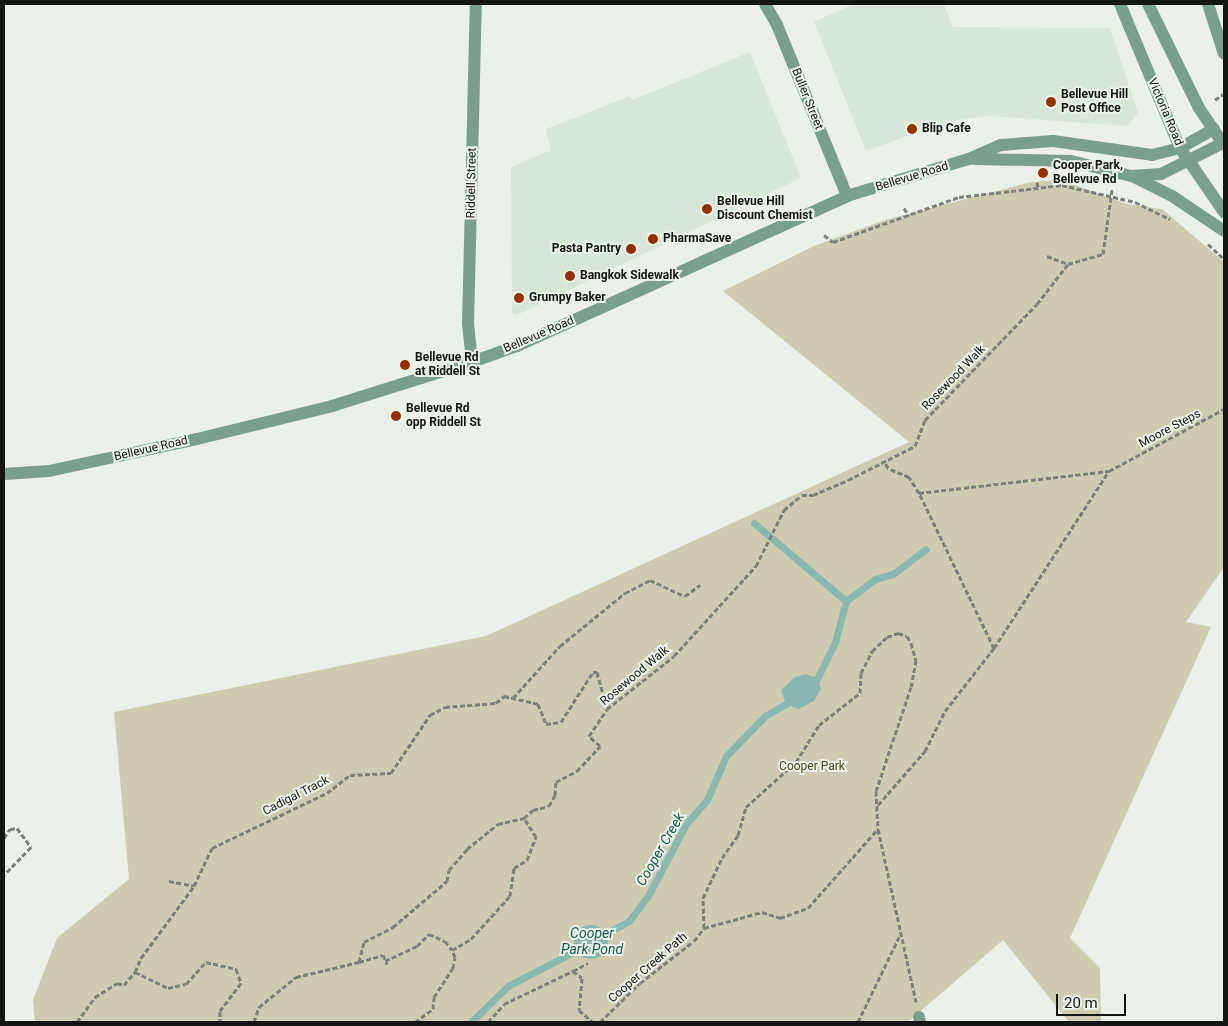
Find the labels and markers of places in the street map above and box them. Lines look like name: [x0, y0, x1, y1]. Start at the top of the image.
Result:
place label: Bellevue Hill Post Office: [1061, 88, 1128, 116]
marker: Bellevue Hill Post Office: [1045, 96, 1057, 108]
place label: Blip Cafe: [922, 122, 971, 136]
marker: Blip Cafe: [906, 123, 918, 135]
place label: Cooper Park, Bellevue Rd: [1053, 159, 1123, 187]
marker: Cooper Park, Bellevue Rd: [1037, 167, 1049, 179]
place label: Bellevue Hill Discount Chemist: [717, 195, 813, 223]
marker: Bellevue Hill Discount Chemist: [701, 203, 713, 215]
place label: PharmaSave: [663, 232, 731, 246]
marker: PharmaSave: [647, 233, 659, 245]
place label: Pasta Pantry: [552, 242, 621, 256]
marker: Pasta Pantry: [625, 243, 637, 255]
place label: Bangkok Sidewalk: [580, 269, 679, 283]
marker: Bangkok Sidewalk: [564, 270, 576, 282]
place label: Grumpy Baker: [529, 291, 606, 305]
marker: Grumpy Baker: [513, 292, 525, 304]
place label: Bellevue Rd at Riddell St: [415, 351, 480, 379]
marker: Bellevue Rd at Riddell St: [399, 359, 411, 371]
place label: Bellevue Rd opp Riddell St: [406, 402, 481, 430]
marker: Bellevue Rd opp Riddell St: [390, 410, 402, 422]

